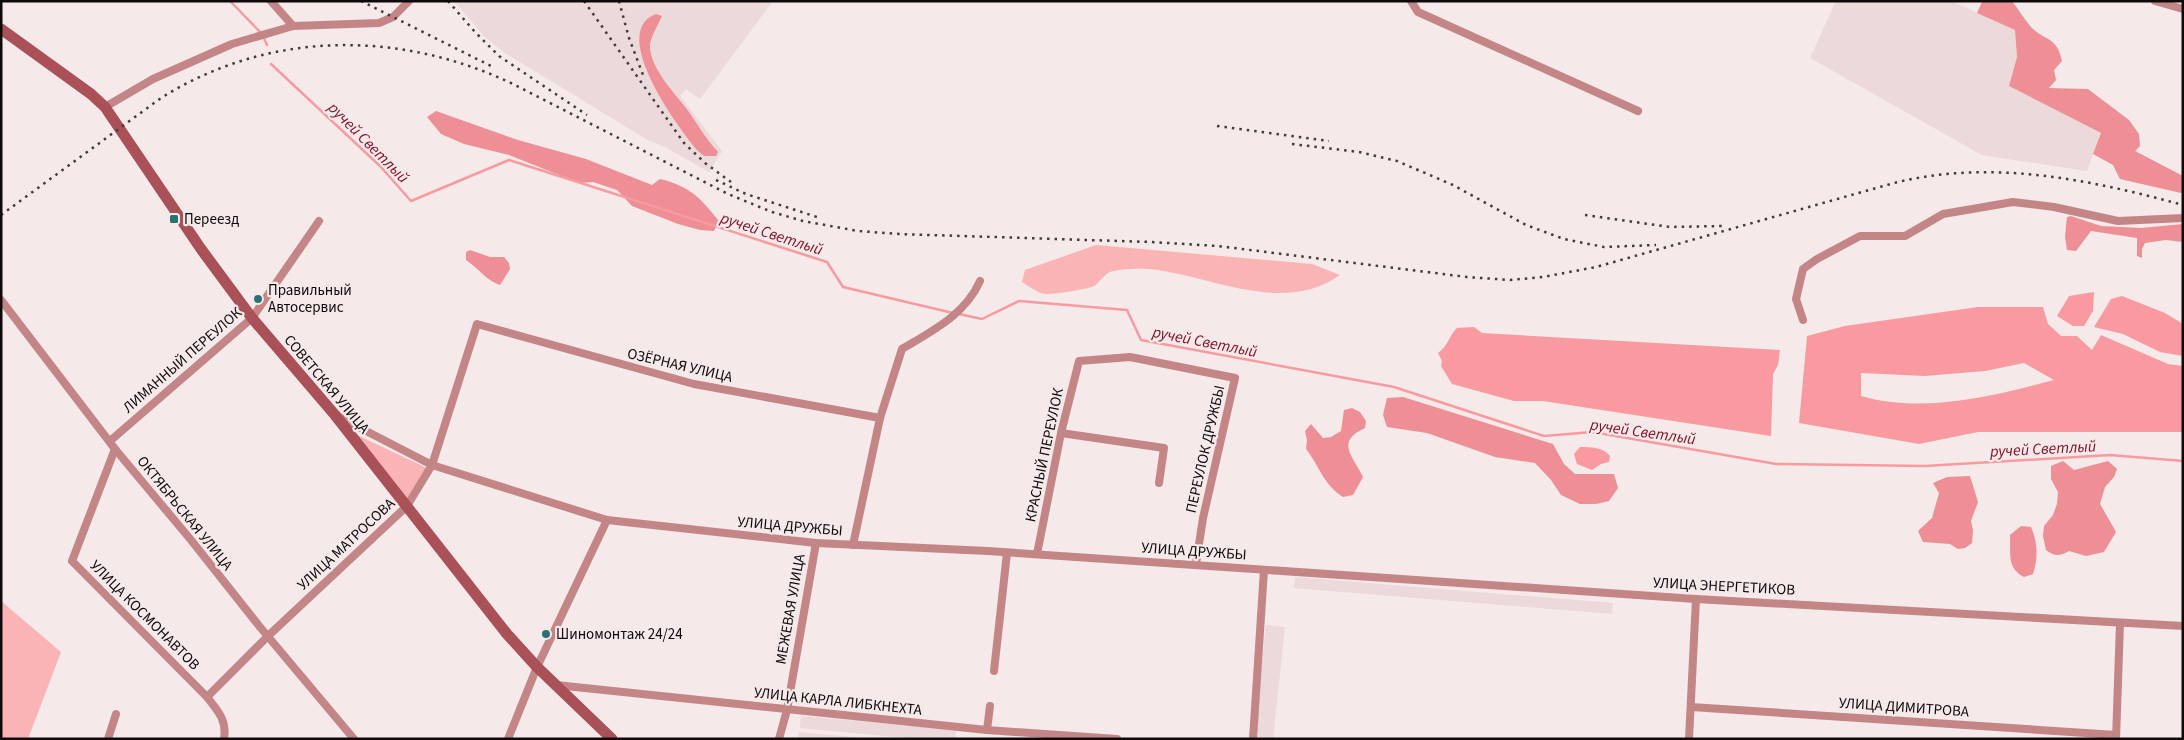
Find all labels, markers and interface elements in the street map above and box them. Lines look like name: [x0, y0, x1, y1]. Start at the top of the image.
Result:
water label: ручей Светлый: [322, 97, 414, 188]
water label: ручей Светлый: [717, 207, 826, 261]
place label: Переезд: [184, 209, 239, 230]
marker: Переезд: [168, 213, 180, 225]
place label: Правильный Автосервис: [268, 280, 352, 318]
marker: Правильный Автосервис: [252, 293, 264, 305]
street label: ЛИМАННЫЙ ПЕРЕУЛОК: [118, 303, 247, 418]
water label: ручей Светлый: [1150, 321, 1259, 363]
street label: СОВЕТСКАЯ УЛИЦА: [279, 330, 375, 439]
street label: ОЗЁРНАЯ УЛИЦА: [625, 343, 735, 388]
street label: ПЕРЕУЛОК ДРУЖБЫ: [1181, 383, 1230, 515]
street label: КРАСНЫЙ ПЕРЕУЛОК: [1020, 386, 1069, 524]
water label: ручей Светлый: [1588, 414, 1697, 450]
water label: ручей Светлый: [1988, 435, 2097, 463]
street label: ОКТЯБРЬСКАЯ УЛИЦА: [132, 452, 238, 576]
street label: УЛИЦА МАТРОСОВА: [293, 493, 400, 595]
street label: УЛИЦА ДРУЖБЫ: [736, 511, 843, 542]
street label: УЛИЦА ДРУЖБЫ: [1141, 537, 1247, 566]
street label: МЕЖЕВАЯ УЛИЦА: [770, 551, 811, 666]
street label: УЛИЦА КОСМОНАВТОВ: [85, 556, 204, 675]
street label: УЛИЦА ЭНЕРГЕТИКОВ: [1652, 572, 1796, 601]
place label: Шиномонтаж 24/24: [556, 624, 683, 645]
marker: Шиномонтаж 24/24: [540, 628, 552, 640]
street label: УЛИЦА КАРЛА ЛИБКНЕХТА: [753, 682, 924, 721]
street label: УЛИЦА ДИМИТРОВА: [1838, 692, 1971, 723]

